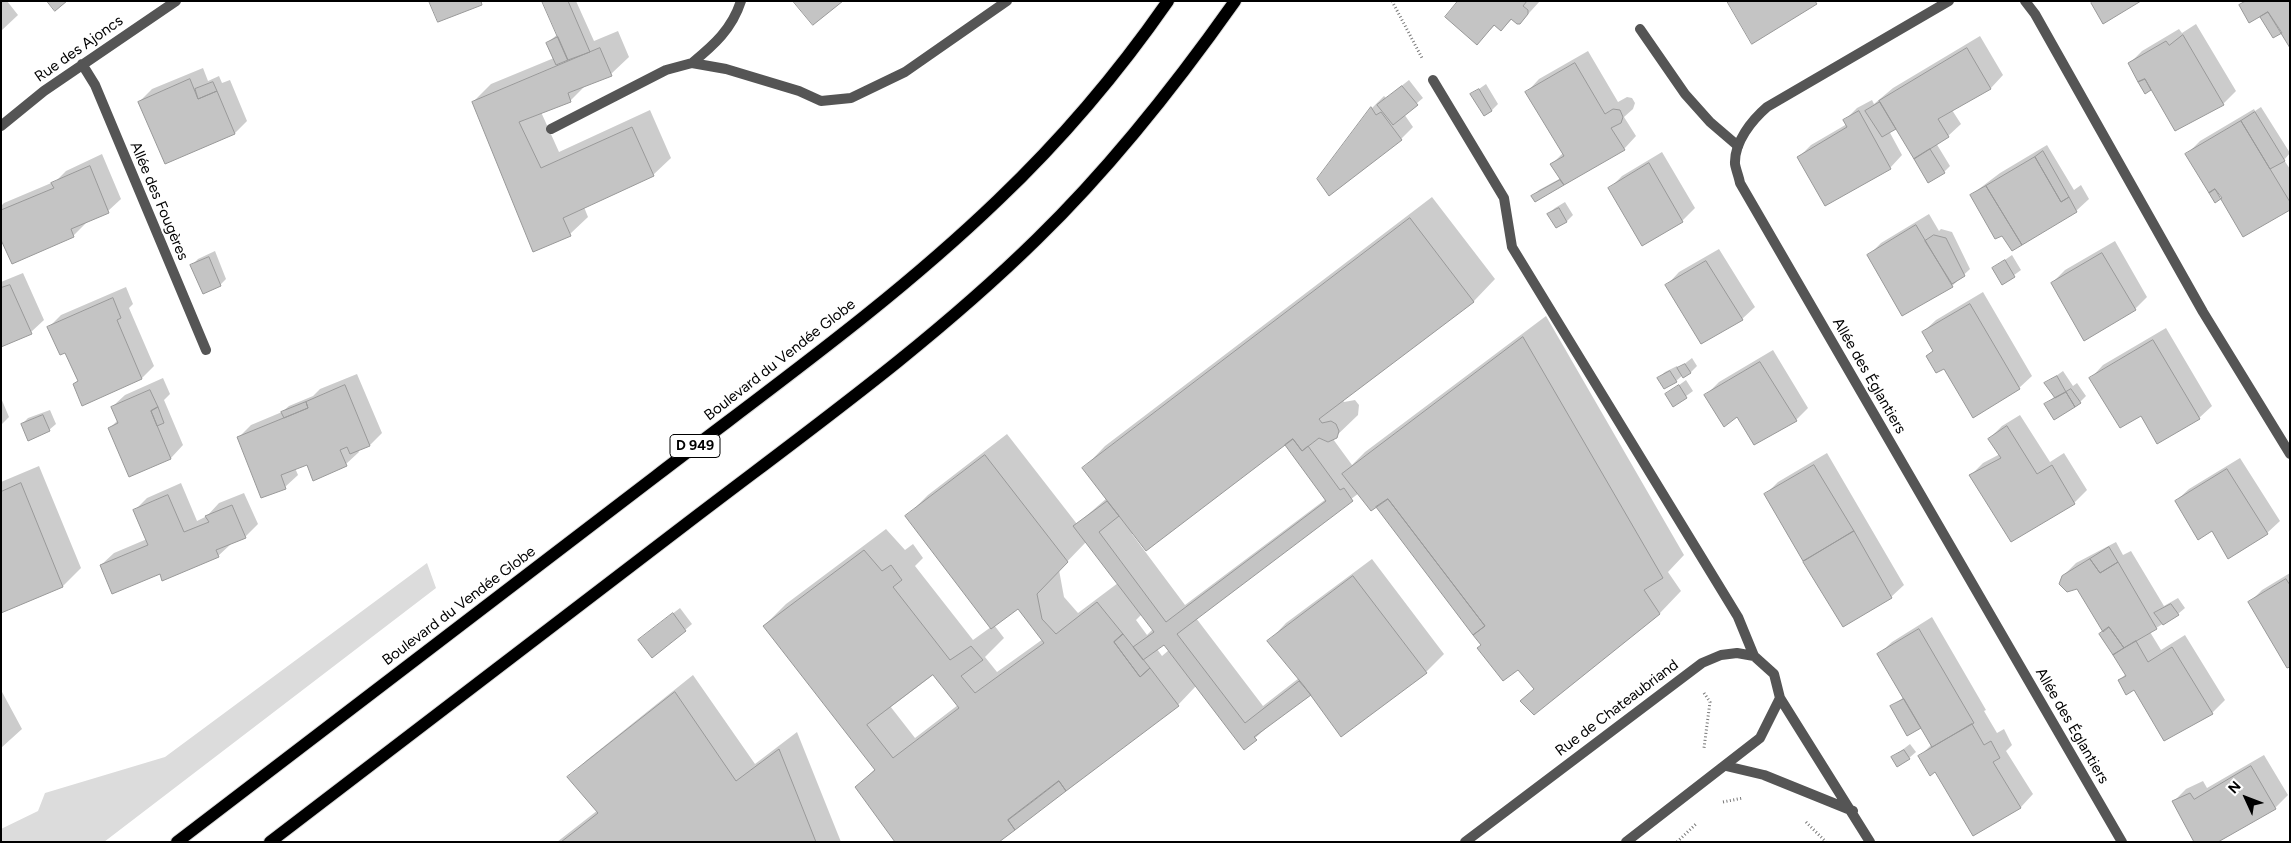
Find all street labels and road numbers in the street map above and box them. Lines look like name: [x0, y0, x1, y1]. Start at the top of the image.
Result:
street label: Rue des Ajoncs: [31, 12, 127, 86]
street label: Allée des Fougères: [126, 139, 192, 263]
street label: Boulevard du Vendée Globe: [701, 295, 859, 425]
street label: Allée des Églantiers: [1828, 315, 1910, 437]
road number: D 949: [670, 434, 720, 458]
street label: Boulevard du Vendée Globe: [379, 543, 539, 669]
street label: Rue de Chateaubriand: [1552, 656, 1682, 760]
street label: Allée des Églantiers: [2031, 665, 2113, 787]

